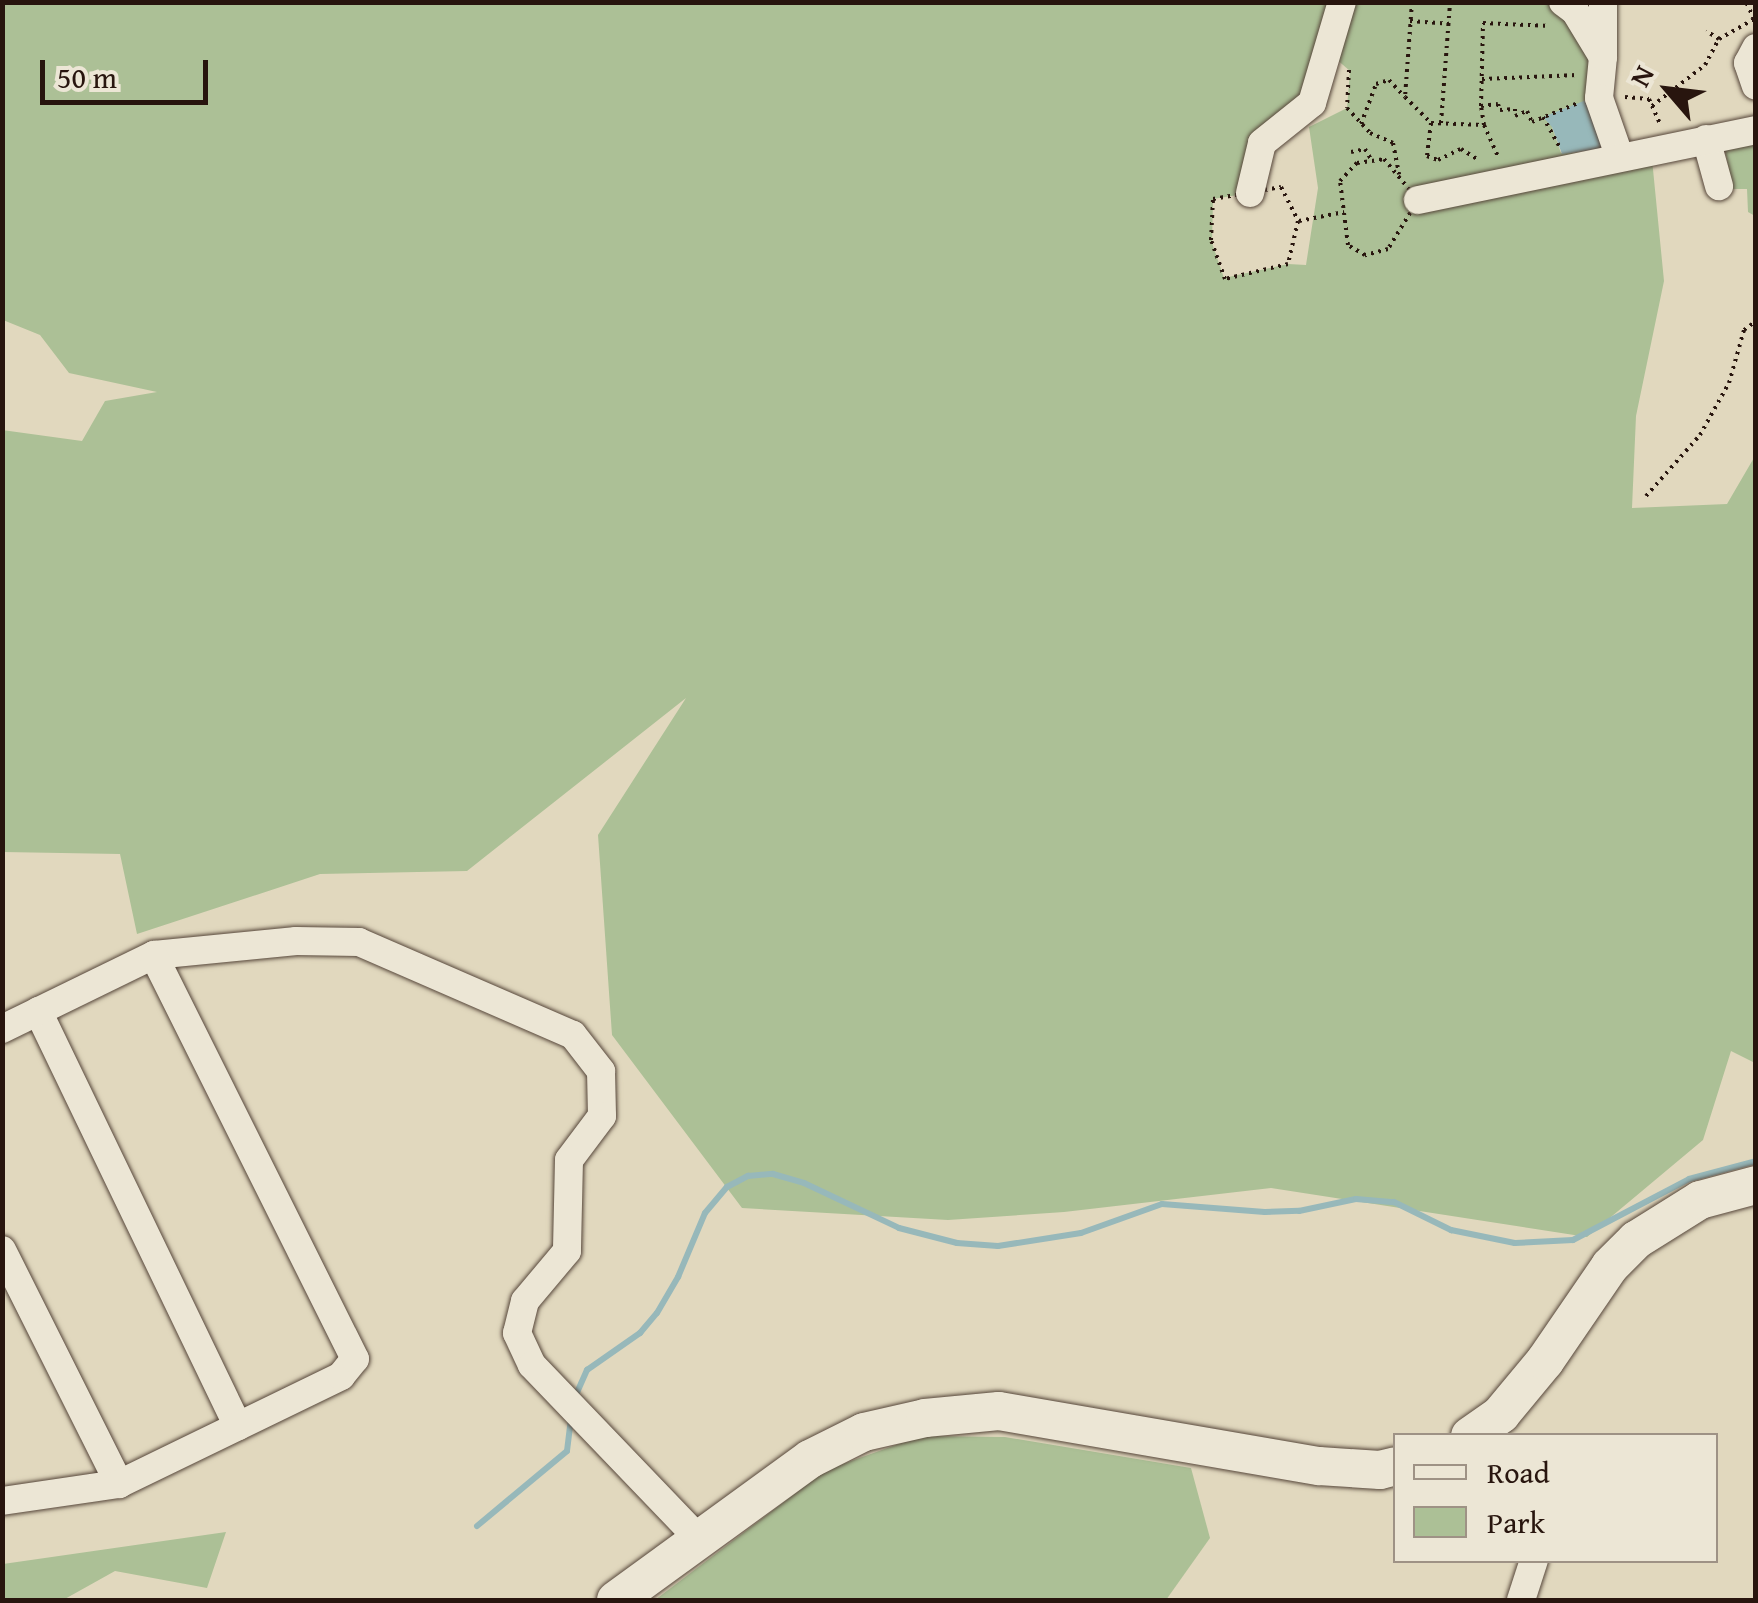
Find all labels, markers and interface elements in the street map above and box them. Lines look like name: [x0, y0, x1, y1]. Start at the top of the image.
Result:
scale bar: [45, 40, 212, 102]
north arrow: [1618, 40, 1718, 140]
text: 50 m: [57, 55, 117, 99]
text: N: [1619, 58, 1664, 94]
legend: [1393, 1433, 1718, 1563]
text: Road: [1487, 1450, 1550, 1494]
text: Park: [1487, 1500, 1545, 1544]

